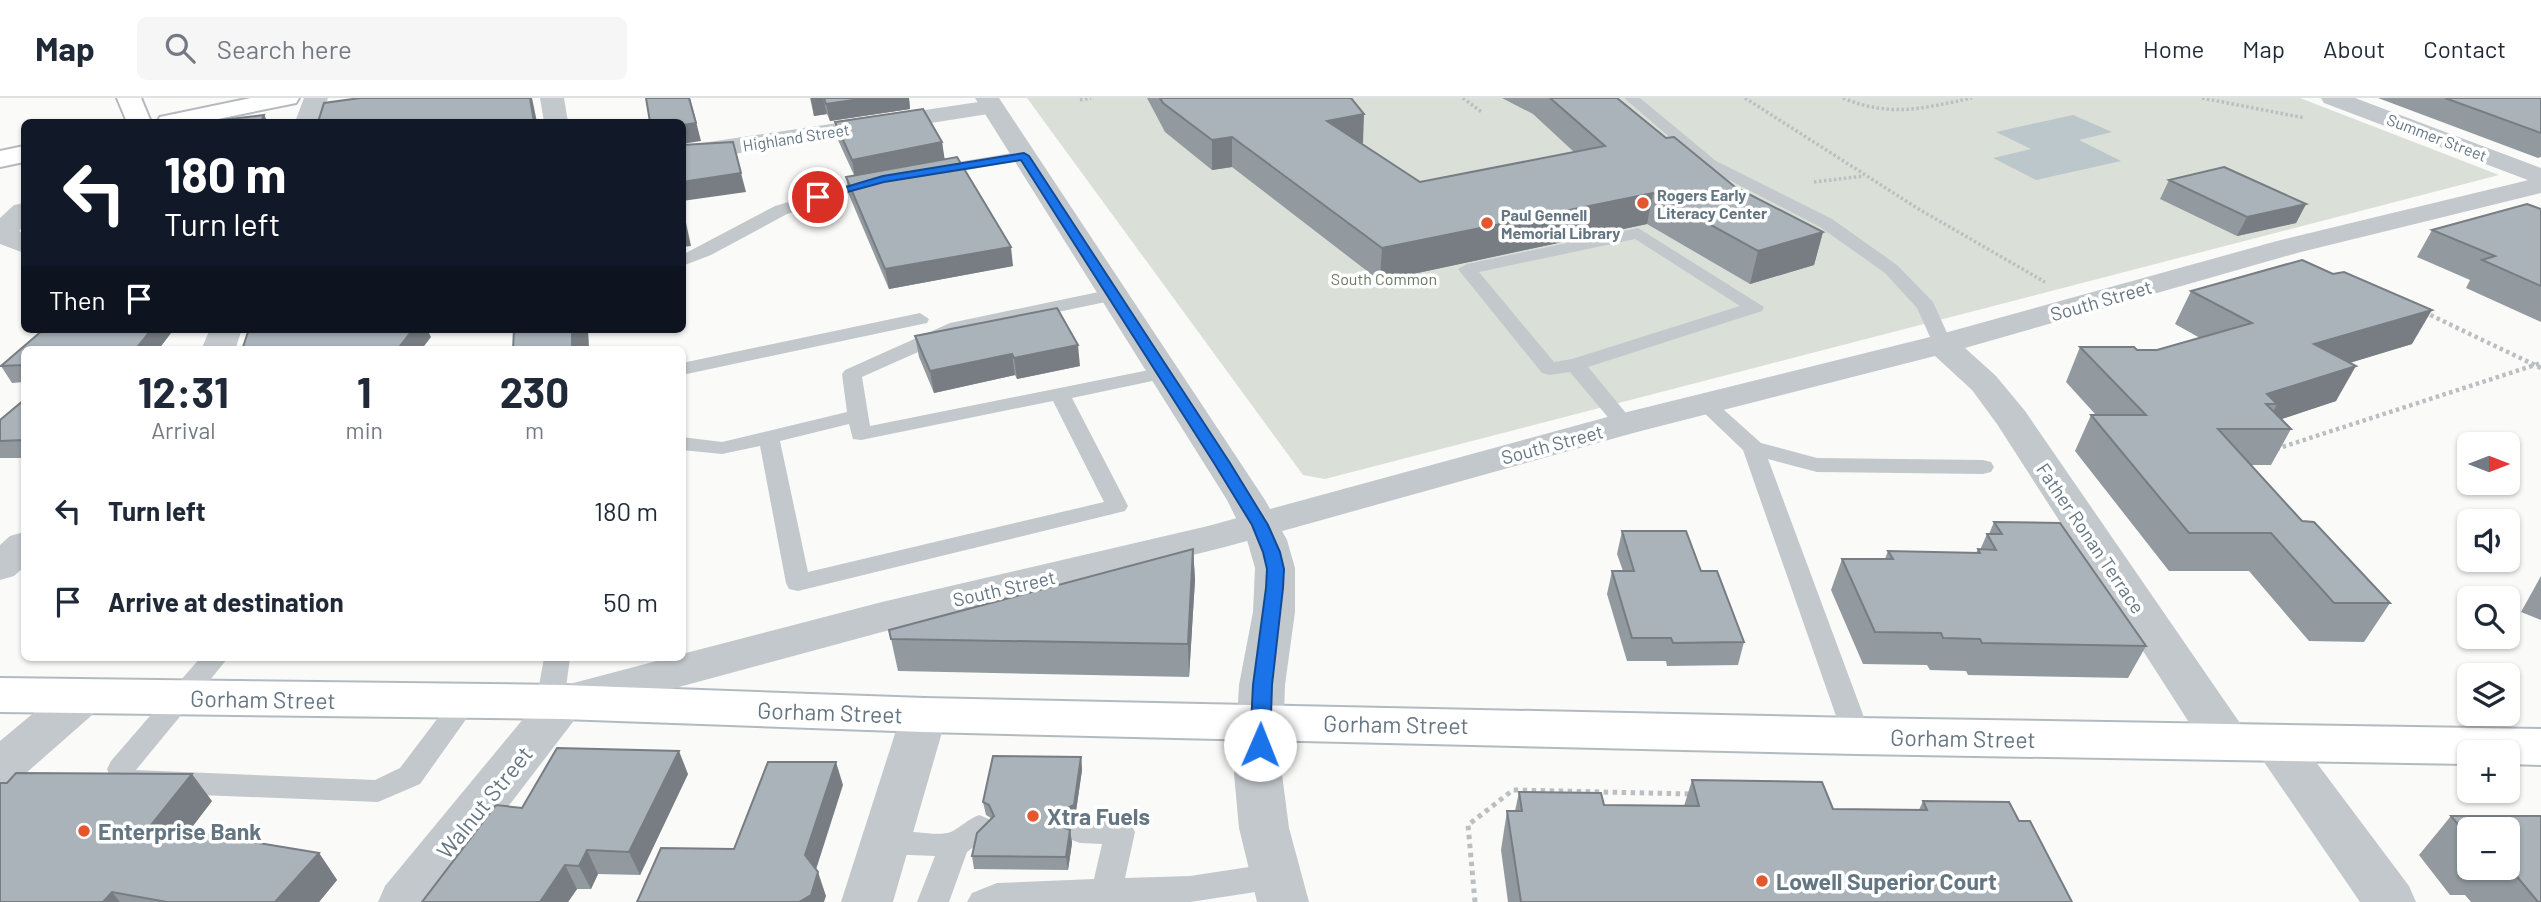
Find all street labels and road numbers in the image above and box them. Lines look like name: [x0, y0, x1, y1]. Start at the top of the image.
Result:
street label: Summer Street: [2384, 109, 2490, 165]
street label: Highland Street: [741, 119, 851, 155]
street label: South Street: [2048, 275, 2154, 325]
street label: South Street: [1499, 419, 1605, 469]
street label: Father Ronan Terrace: [2032, 458, 2150, 618]
street label: South Street: [951, 565, 1057, 611]
street label: Gorham Street: [190, 684, 336, 714]
street label: Gorham Street: [757, 695, 903, 729]
street label: Gorham Street: [1323, 709, 1469, 739]
street label: Gorham Street: [1890, 723, 2036, 753]
street label: Walnut Street: [430, 740, 538, 864]

